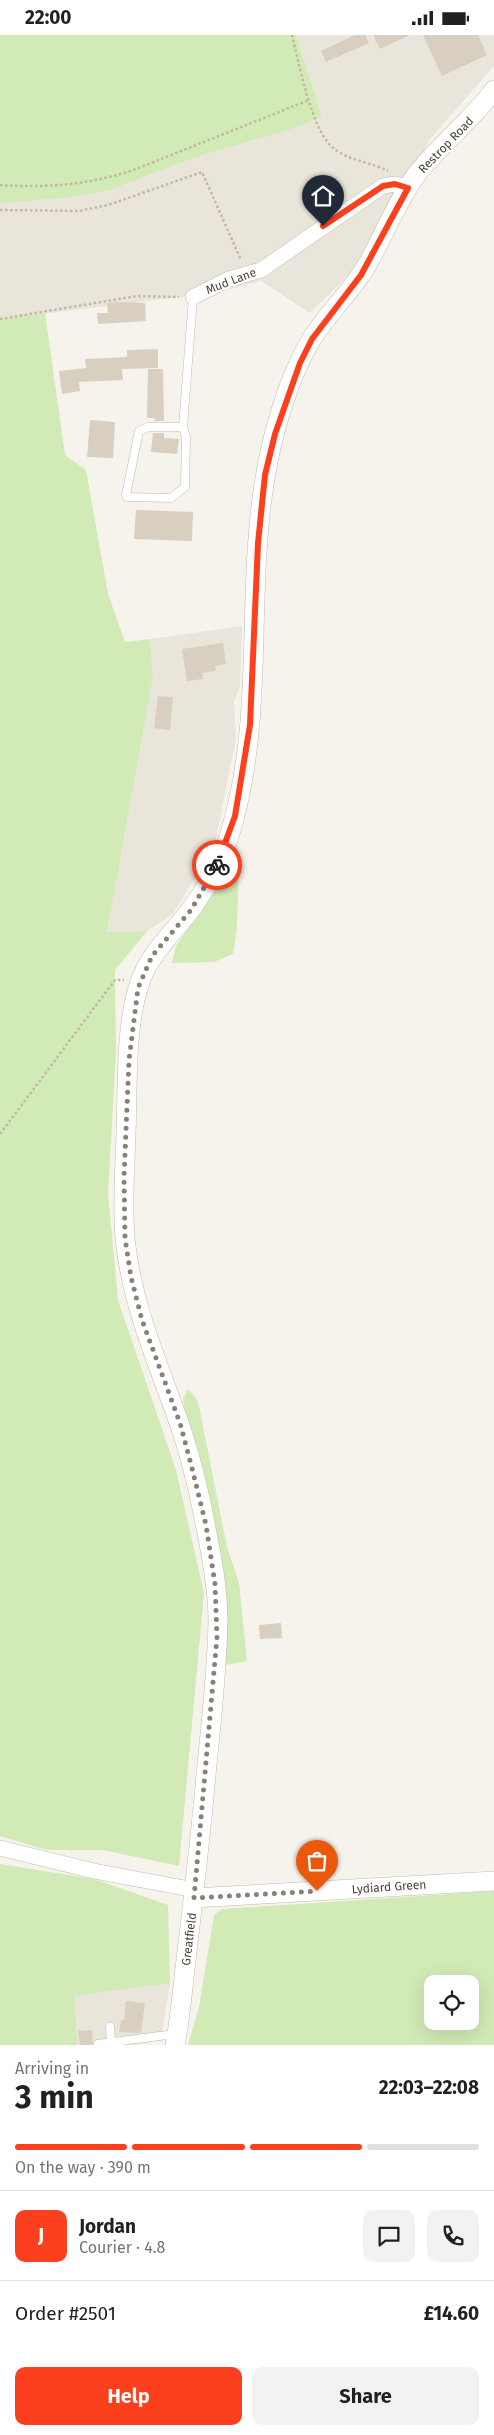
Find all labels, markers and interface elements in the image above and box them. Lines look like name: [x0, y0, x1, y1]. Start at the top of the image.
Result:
text: 22:00: [25, 6, 71, 29]
street label: Restrop Road: [416, 114, 476, 176]
pin: [302, 175, 344, 226]
icon: home: [309, 182, 337, 210]
street label: Mud Lane: [204, 265, 258, 297]
courier: [192, 840, 242, 890]
icon: bike: [203, 851, 231, 879]
pin: [296, 1840, 338, 1891]
icon: bag: [303, 1847, 331, 1875]
street label: Lydiard Green: [351, 1877, 427, 1897]
street label: Greatfield: [179, 1912, 199, 1966]
map controls: [424, 1975, 479, 2030]
button: locate: [424, 1975, 479, 2030]
text: Arriving in: [15, 2059, 89, 2078]
text: 22:03–22:08: [379, 2076, 479, 2099]
text: 3 min: [15, 2078, 94, 2116]
text: On the way · 390 m: [15, 2158, 151, 2177]
button: chat: [363, 2210, 415, 2262]
button: phone: [427, 2210, 479, 2262]
text: Jordan: [79, 2215, 136, 2238]
text: J: [38, 2224, 44, 2247]
text: Courier · 4.8: [79, 2238, 165, 2257]
text: Order #2501: [15, 2302, 116, 2325]
text: £14.60: [424, 2302, 479, 2325]
button: Help: [15, 2367, 242, 2425]
button: Share: [252, 2367, 479, 2425]

